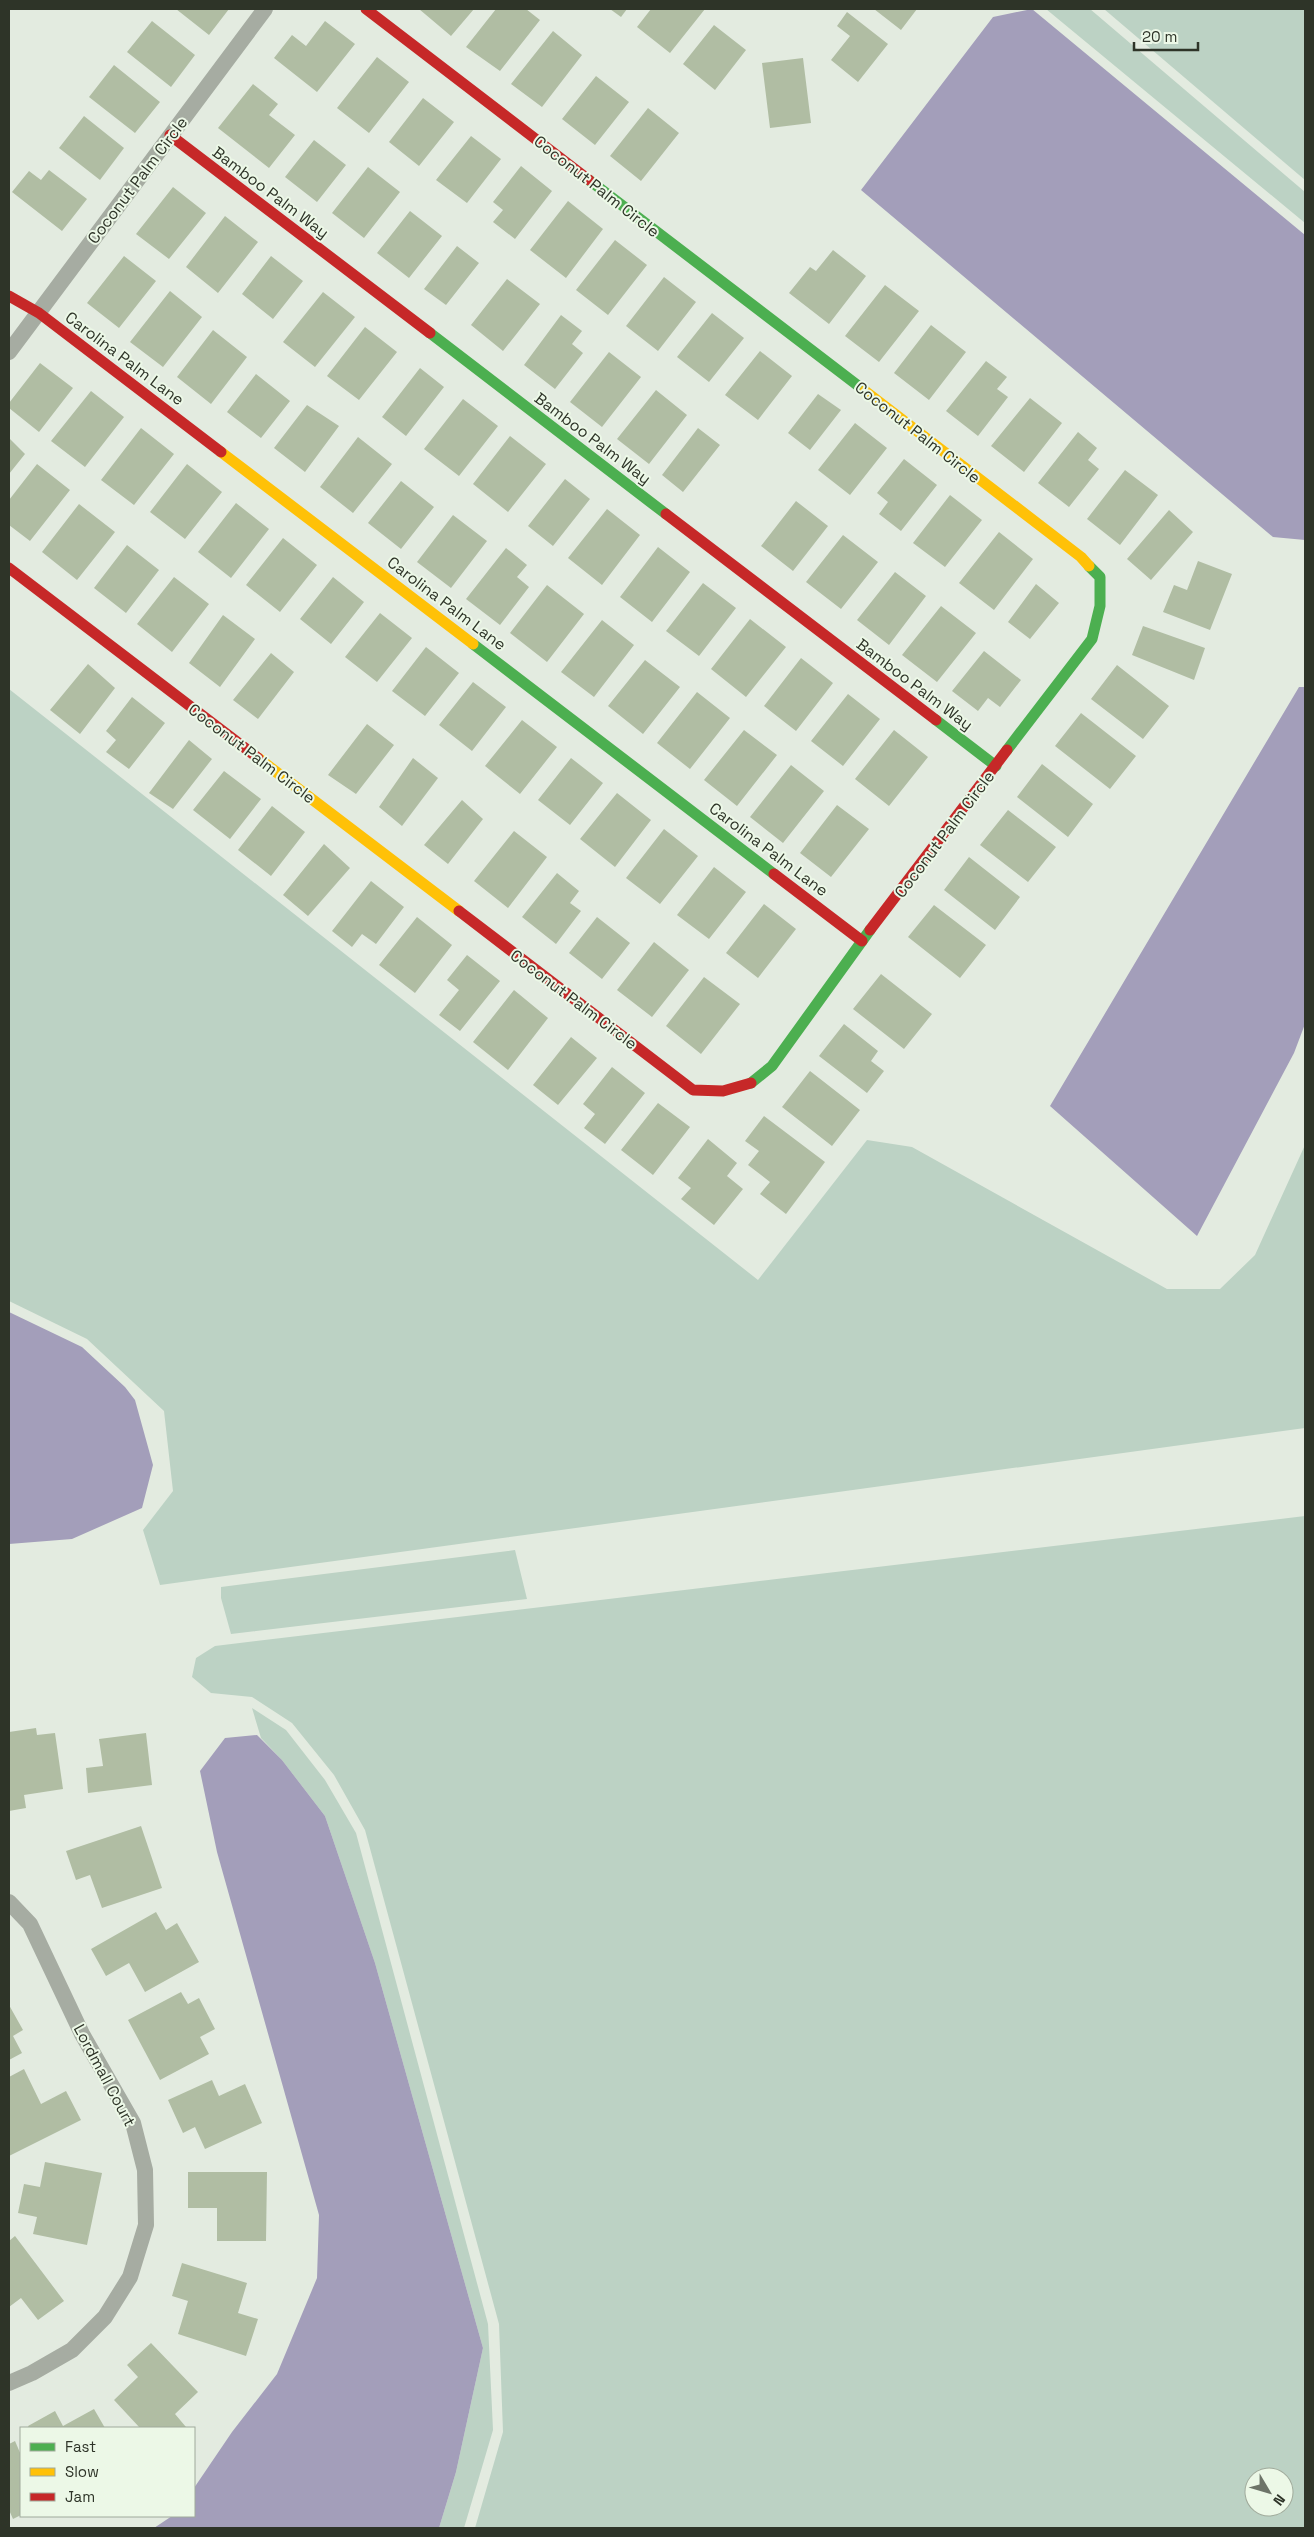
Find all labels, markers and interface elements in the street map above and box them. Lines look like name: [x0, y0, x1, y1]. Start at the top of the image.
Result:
scale bar: [1134, 20, 1198, 52]
text: 20 m: [1142, 27, 1177, 46]
street label: Coconut Palm Circle: [83, 113, 192, 248]
street label: Coconut Palm Circle: [530, 131, 664, 242]
street label: Bamboo Palm Way: [208, 142, 333, 243]
street label: Carolina Palm Lane: [61, 307, 188, 410]
street label: Coconut Palm Circle: [851, 377, 985, 488]
street label: Bamboo Palm Way: [530, 388, 655, 489]
street label: Carolina Palm Lane: [383, 552, 510, 655]
street label: Bamboo Palm Way: [852, 634, 977, 735]
street label: Coconut Palm Circle: [184, 699, 319, 808]
street label: Coconut Palm Circle: [890, 767, 999, 902]
street label: Carolina Palm Lane: [705, 798, 832, 901]
street label: Coconut Palm Circle: [506, 945, 641, 1054]
street label: Lordmall Court: [69, 2020, 140, 2130]
legend: [20, 2427, 195, 2517]
text: Fast: [65, 2437, 96, 2456]
text: Slow: [65, 2462, 99, 2481]
north arrow: [1244, 2467, 1294, 2517]
text: Jam: [65, 2487, 95, 2506]
text: N: [1269, 2491, 1289, 2509]

